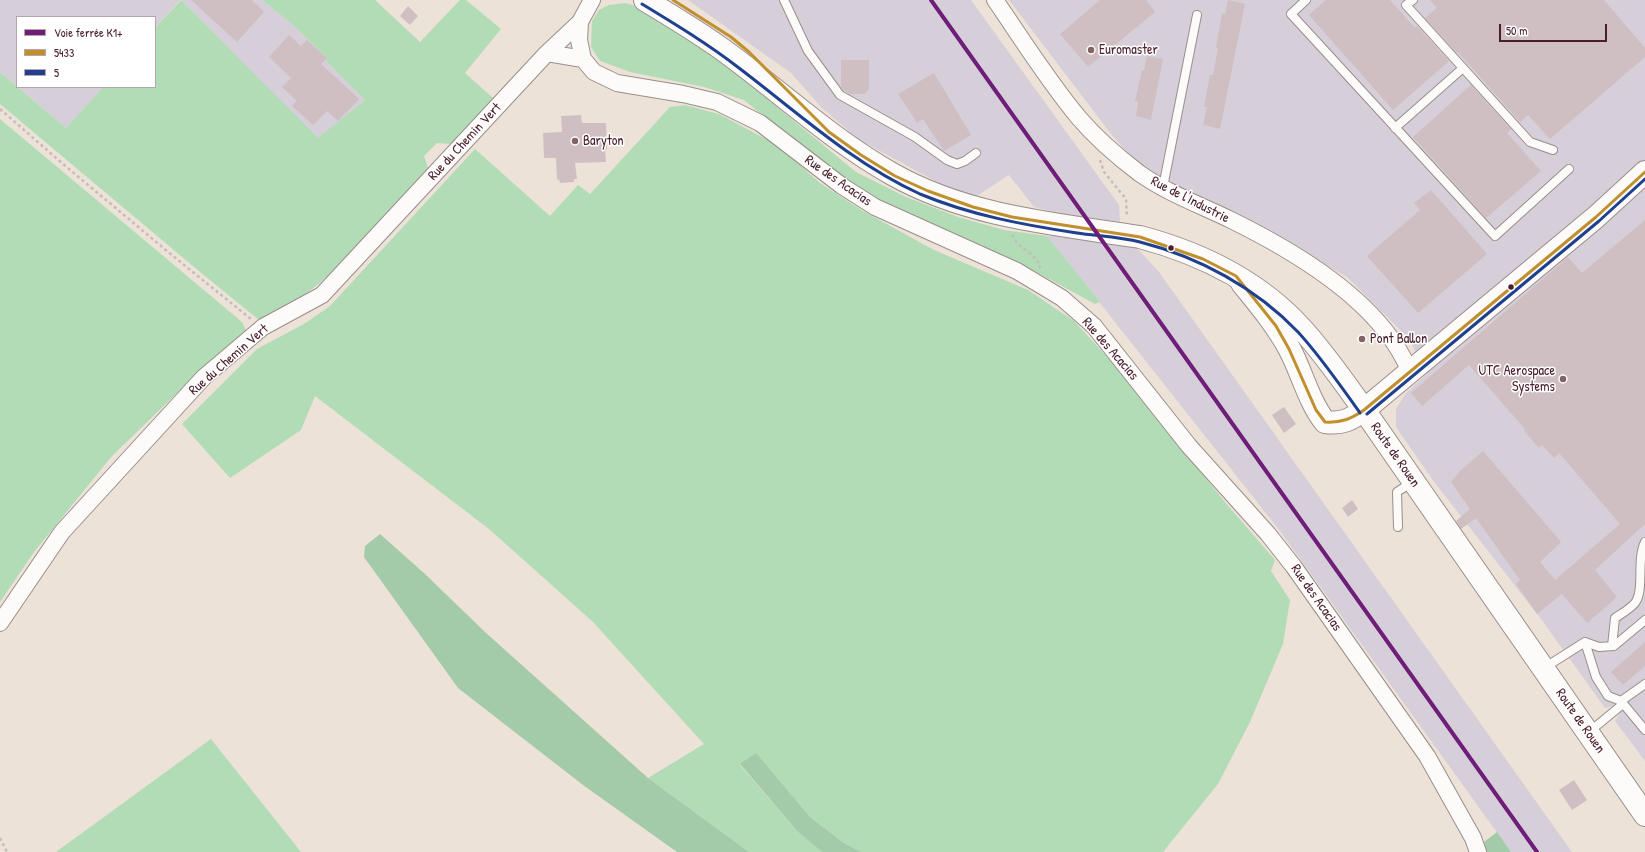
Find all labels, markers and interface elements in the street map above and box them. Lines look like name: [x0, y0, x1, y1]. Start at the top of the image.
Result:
legend: [16, 16, 156, 88]
scale bar: [1501, 16, 1609, 42]
text: 50 m: [1506, 22, 1527, 39]
text: Voie ferrée K1+: [54, 24, 123, 41]
place label: Euromaster: [1099, 42, 1158, 58]
text: 5433: [54, 44, 74, 61]
marker: Euromaster: [1086, 45, 1096, 55]
text: 5: [54, 64, 59, 81]
street label: Rue du Chemin Vert: [425, 100, 505, 184]
place label: Baryton: [583, 133, 624, 149]
marker: Baryton: [570, 136, 580, 146]
street label: Rue des Acacias: [801, 152, 875, 210]
street label: Rue de l'Industrie: [1148, 173, 1232, 227]
unlabelled marker: [1166, 243, 1176, 253]
unlabelled marker: [1506, 282, 1516, 292]
street label: Rue des Acacias: [1078, 314, 1142, 384]
street label: Rue du Chemin Vert: [186, 321, 272, 399]
place label: Pont Ballon: [1370, 331, 1427, 347]
marker: Pont Ballon: [1357, 334, 1367, 344]
place label: UTC Aerospace Systems: [1479, 363, 1555, 396]
marker: UTC Aerospace Systems: [1558, 374, 1568, 384]
street label: Route de Rouen: [1367, 419, 1423, 491]
street label: Rue des Acacias: [1287, 561, 1345, 635]
street label: Route de Rouen: [1552, 685, 1608, 757]

